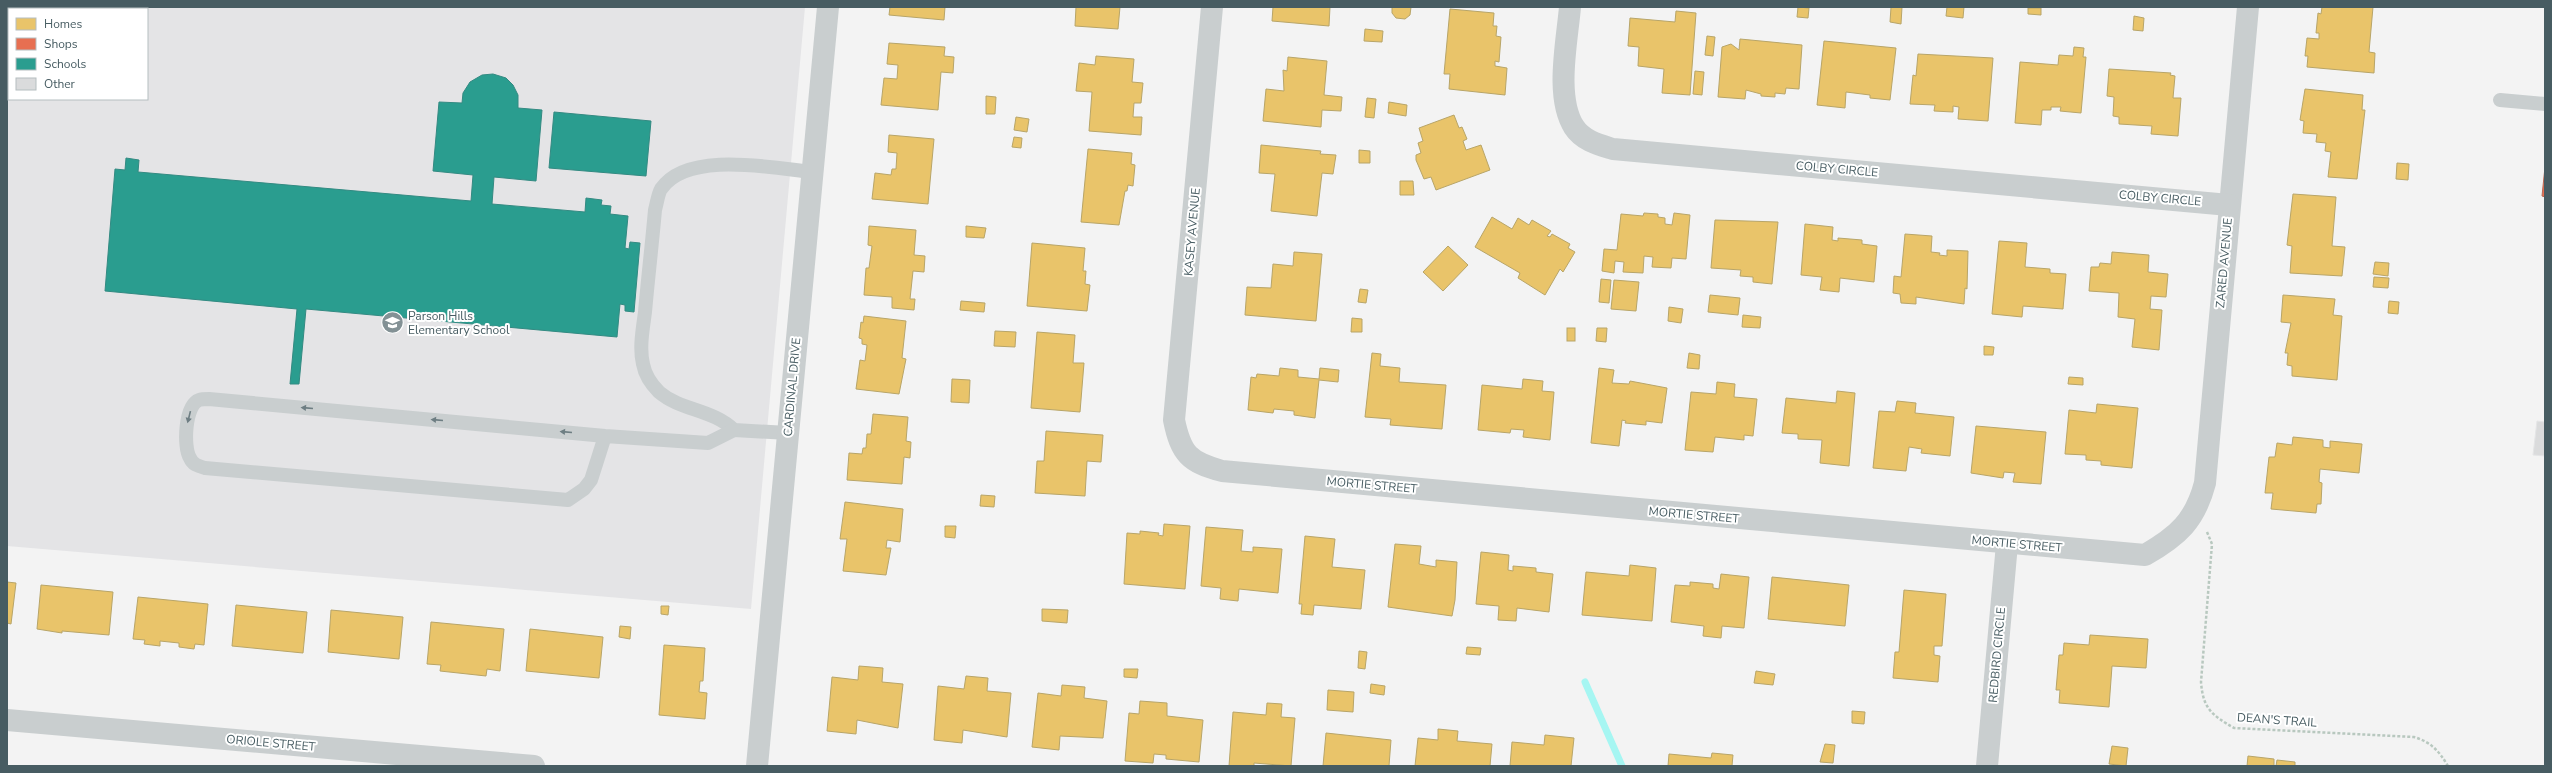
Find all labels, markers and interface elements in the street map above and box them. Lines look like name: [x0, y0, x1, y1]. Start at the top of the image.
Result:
legend: [8, 8, 148, 100]
text: Homes: [44, 16, 82, 32]
text: Shops: [44, 36, 78, 52]
text: Schools: [44, 56, 87, 72]
text: Other: [44, 76, 76, 92]
street label: COLBY CIRCLE: [1795, 157, 1879, 181]
street label: COLBY CIRCLE: [2118, 186, 2202, 210]
street label: KASEY AVENUE: [1180, 187, 1204, 277]
street label: ZARED AVENUE: [2212, 217, 2236, 309]
place label: Parson Hills Elementary School: [408, 308, 510, 338]
school or university icon: Parson Hills Elementary School: [379, 310, 405, 336]
street label: CARDINAL DRIVE: [780, 337, 804, 437]
one-way arrow: [301, 405, 313, 411]
one-way arrow: [185, 411, 191, 424]
one-way arrow: [431, 417, 443, 424]
one-way arrow: [560, 429, 572, 436]
street label: MORTIE STREET: [1326, 473, 1419, 497]
street label: MORTIE STREET: [1648, 503, 1741, 527]
street label: MORTIE STREET: [1971, 532, 2064, 556]
street label: REDBIRD CIRCLE: [1985, 607, 2009, 703]
street label: DEAN'S TRAIL: [2237, 709, 2318, 731]
street label: ORIOLE STREET: [226, 731, 317, 755]

